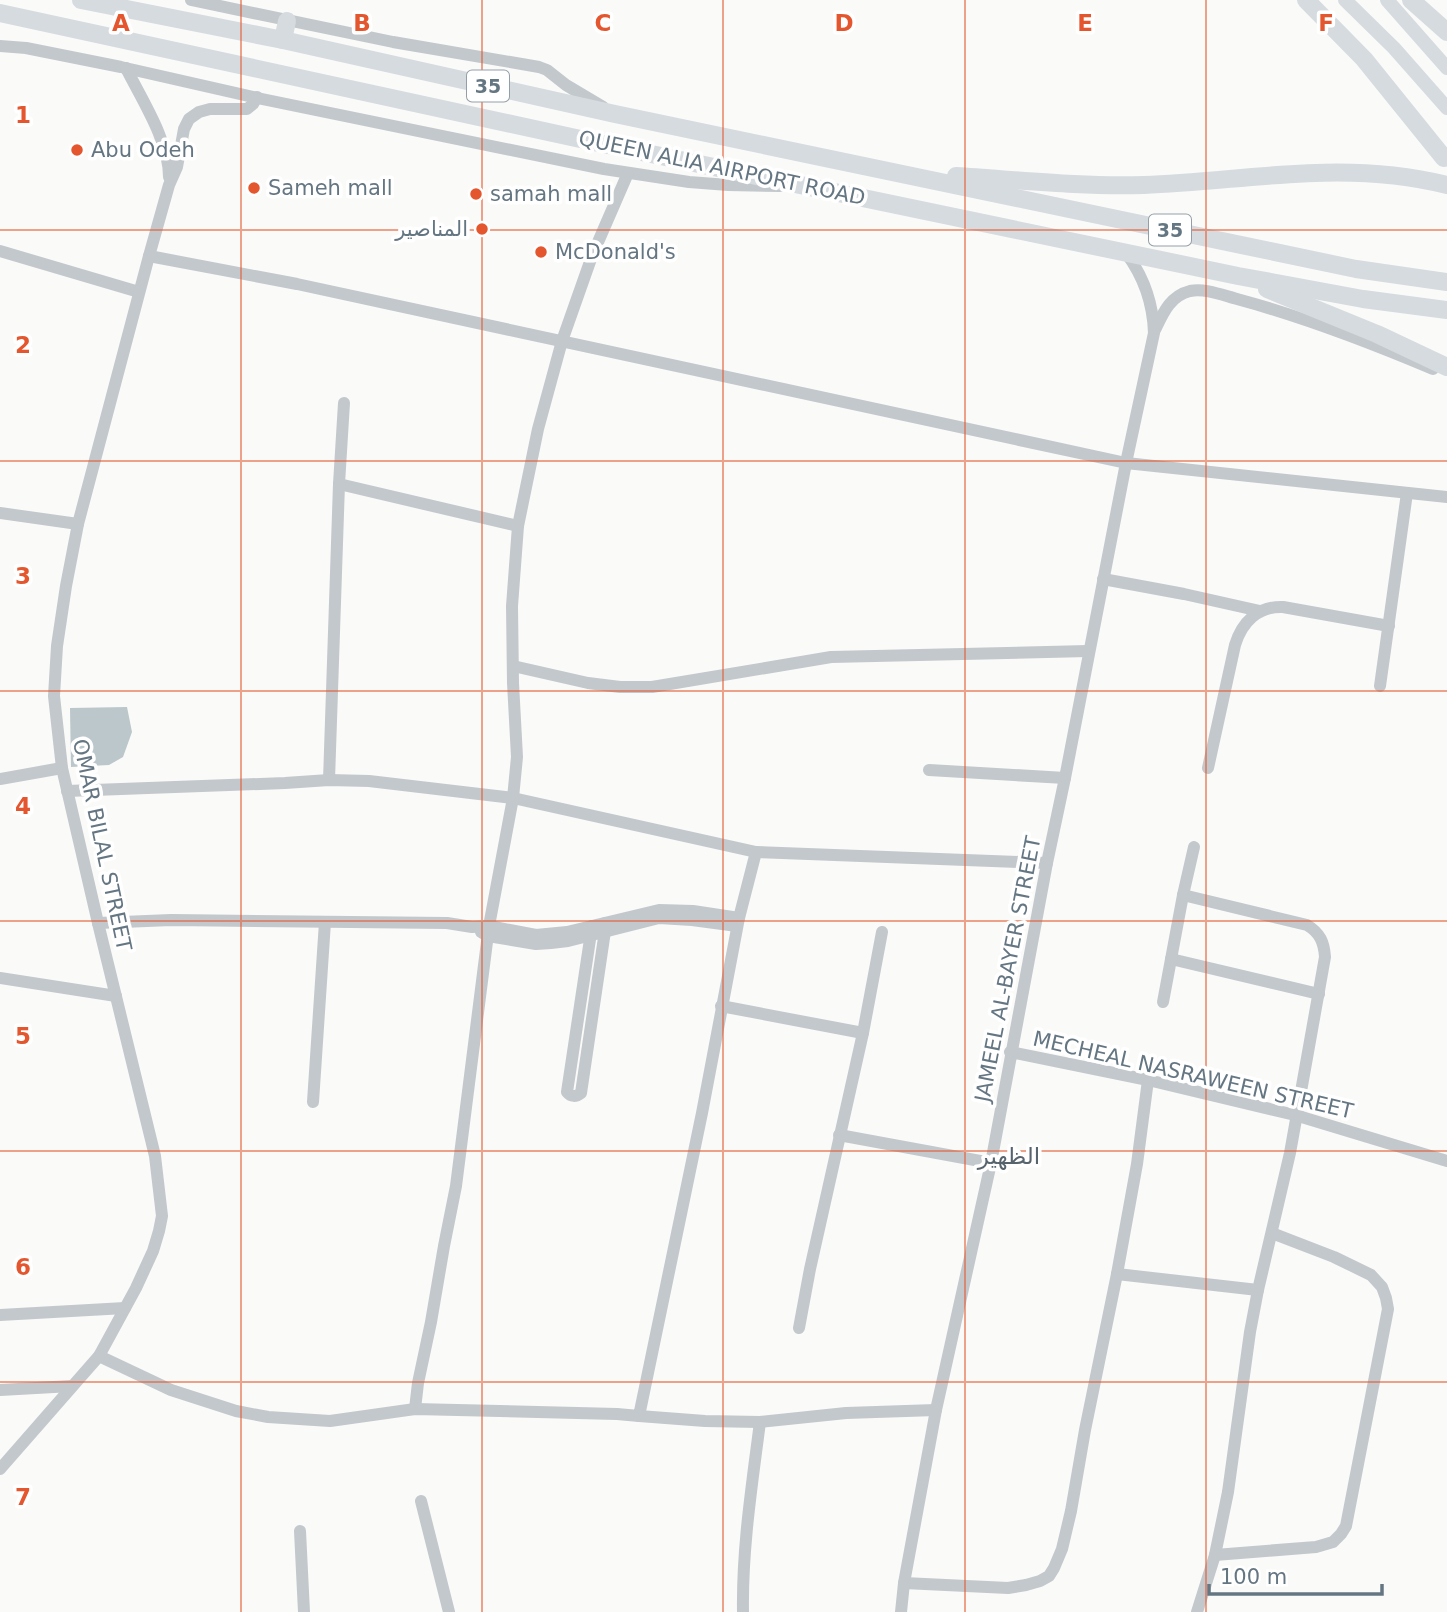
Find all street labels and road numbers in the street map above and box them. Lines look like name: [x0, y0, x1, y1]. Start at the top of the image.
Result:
road number: 35: [467, 71, 509, 102]
street label: QUEEN ALIA AIRPORT ROAD: [577, 126, 867, 210]
road number: 35: [1149, 214, 1191, 246]
street label: OMAR BILAL STREET: [68, 737, 136, 953]
street label: JAMEEL AL-BAYER STREET: [970, 834, 1046, 1106]
street label: MECHEAL NASRAWEEN STREET: [1030, 1026, 1356, 1124]

